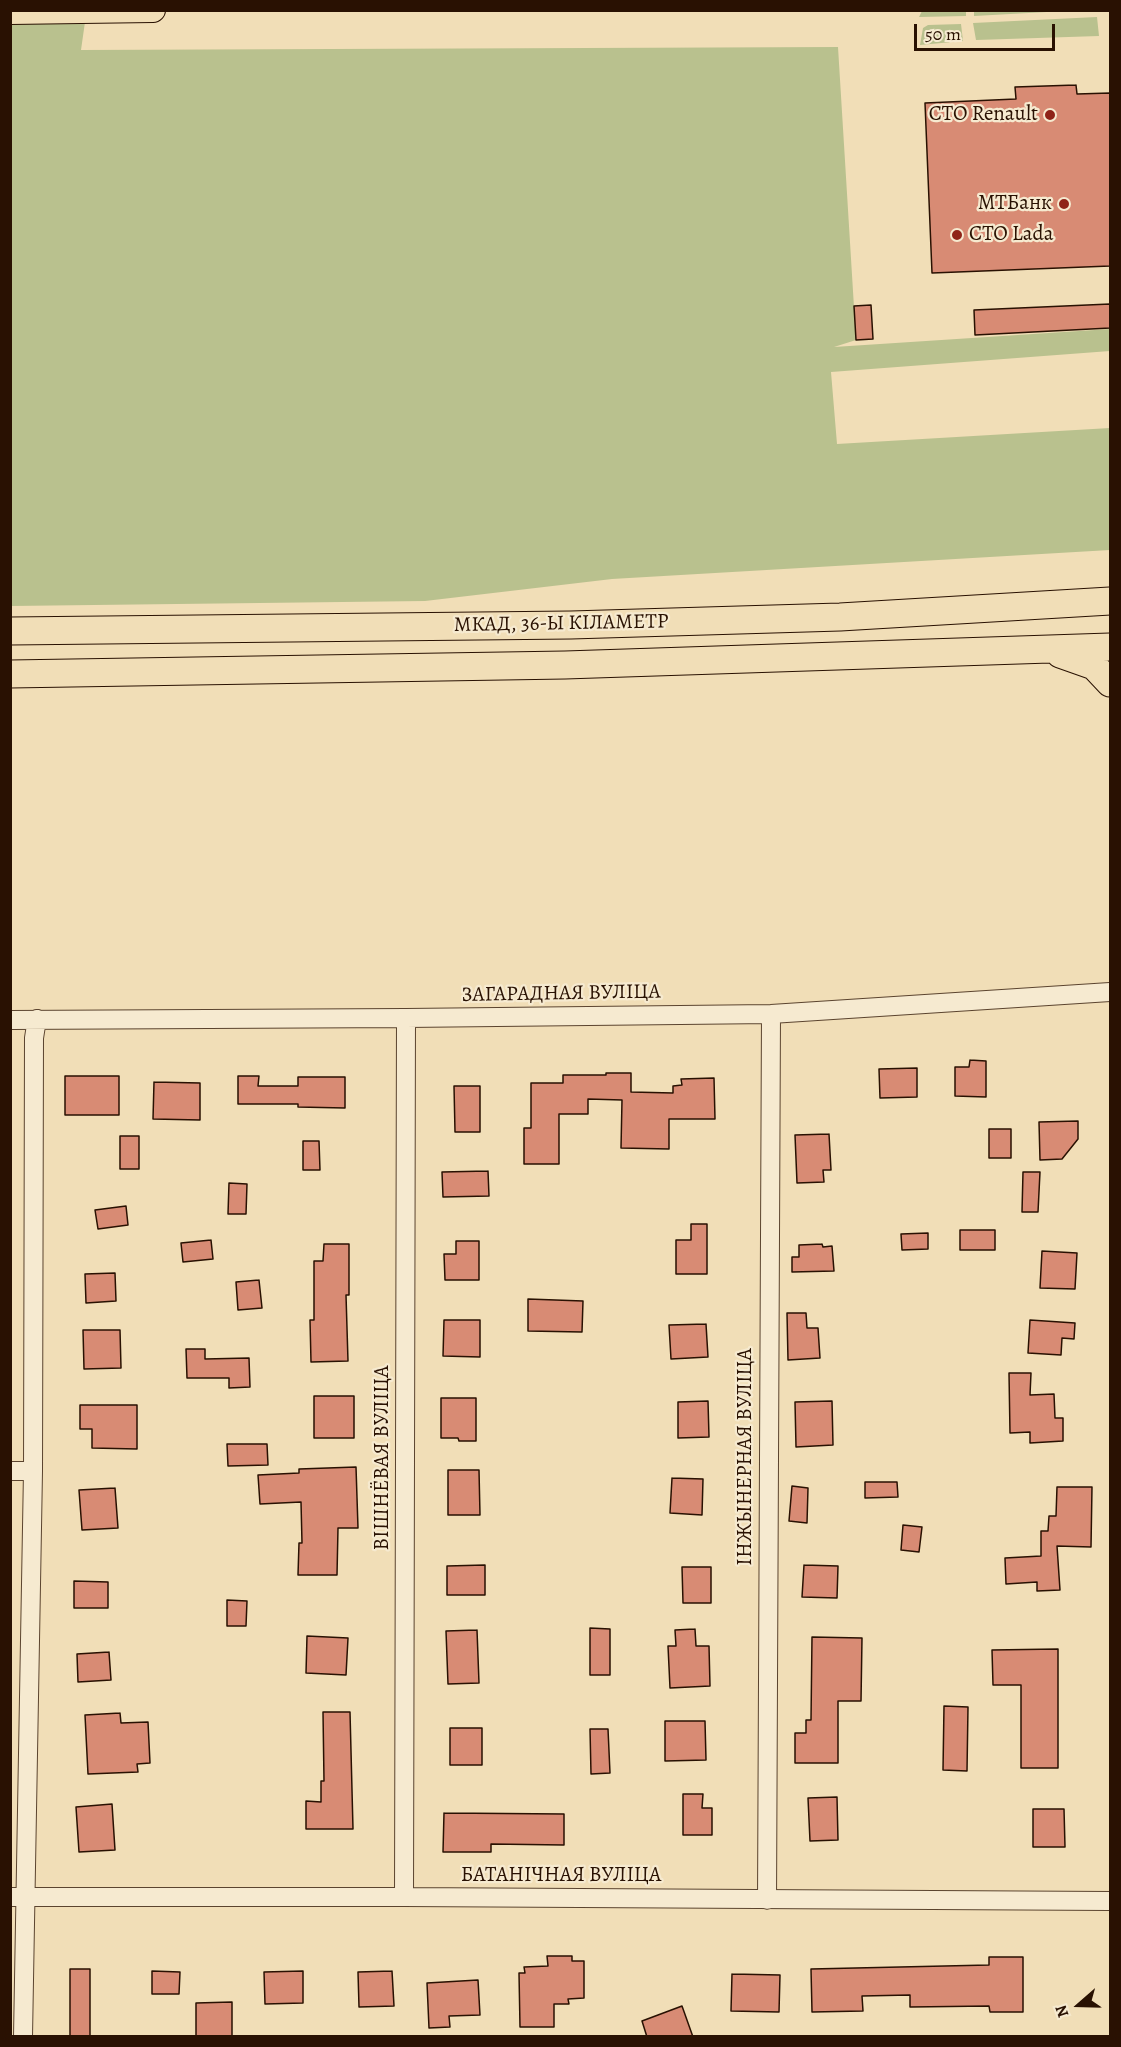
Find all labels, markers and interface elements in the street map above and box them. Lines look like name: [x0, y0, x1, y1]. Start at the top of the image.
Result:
scale bar: [917, 12, 1058, 50]
text: 50 m: [925, 22, 961, 46]
place label: СТО Renault: [929, 102, 1038, 128]
marker: СТО Renault: [1043, 108, 1057, 122]
place label: МТБанк: [978, 191, 1052, 217]
marker: МТБанк: [1057, 197, 1071, 211]
place label: СТО Lada: [969, 222, 1054, 248]
marker: СТО Lada: [950, 228, 964, 242]
street label: МКАД, 36-Ы КІЛАМЕТР: [453, 610, 669, 638]
street label: ЗАГАРАДНАЯ ВУЛІЦА: [461, 980, 661, 1008]
street label: ІНЖЫНЕРНАЯ ВУЛІЦА: [733, 1348, 759, 1566]
street label: ВІШНЁВАЯ ВУЛІЦА: [370, 1366, 396, 1550]
street label: БАТАНІЧНАЯ ВУЛІЦА: [461, 1863, 661, 1889]
north arrow: [1049, 1975, 1109, 2035]
text: N: [1050, 2002, 1074, 2020]

